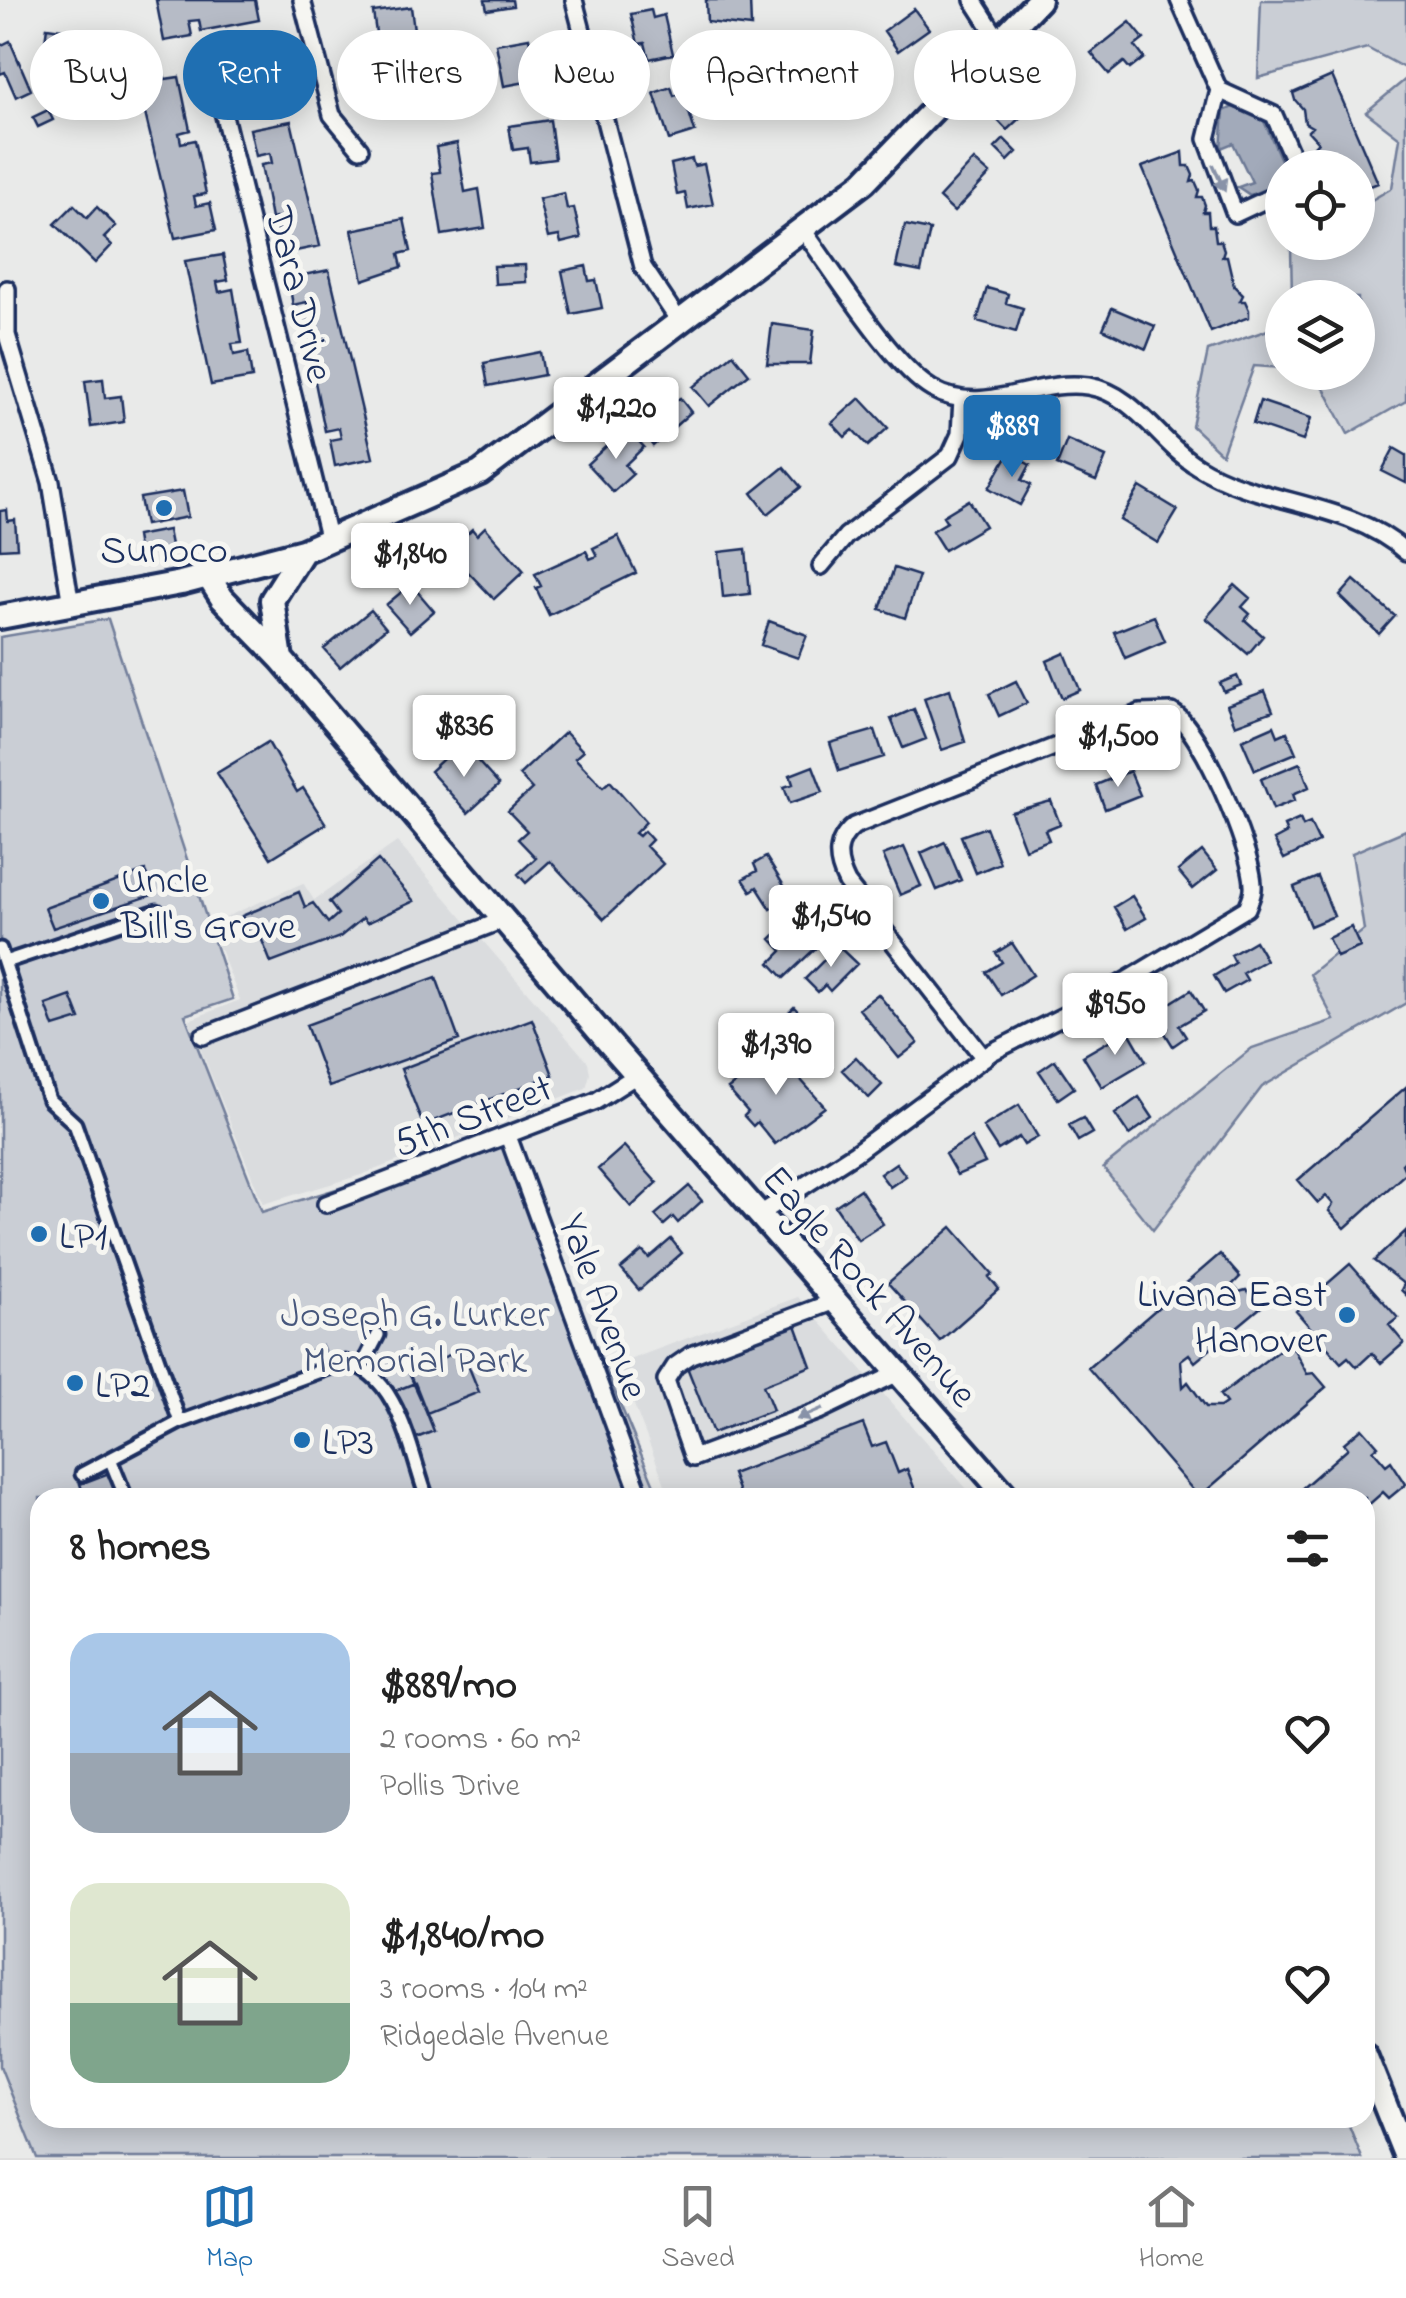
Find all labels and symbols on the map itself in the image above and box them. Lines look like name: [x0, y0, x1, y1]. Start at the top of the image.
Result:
one-way arrow: [1211, 163, 1227, 193]
street label: Dara Drive: [246, 200, 347, 389]
pin: $1,220: [535, 377, 697, 462]
pin: $889: [953, 395, 1071, 480]
marker: Sunoco: [153, 497, 175, 519]
place label: Sunoco: [100, 523, 228, 582]
pin: $1,840: [329, 523, 491, 608]
pin: $836: [405, 695, 523, 780]
pin: $1,500: [1037, 705, 1199, 790]
place label: Uncle Bill's Grove: [120, 853, 296, 958]
pin: $1,540: [750, 885, 912, 970]
marker: Uncle Bill's Grove: [90, 890, 112, 912]
pin: $950: [1056, 973, 1174, 1058]
pin: $1,390: [695, 1013, 857, 1098]
street label: 5th Street: [385, 1061, 562, 1176]
street label: Eagle Rock Avenue: [745, 1154, 990, 1422]
street label: Yale Avenue: [540, 1206, 662, 1409]
place label: LP1: [59, 1209, 107, 1268]
marker: LP1: [28, 1223, 50, 1245]
place label: Livana East Hanover: [1137, 1267, 1328, 1372]
park label: Joseph G. Lurker Memorial Park: [280, 1287, 550, 1392]
marker: Livana East Hanover: [1336, 1304, 1358, 1326]
place label: LP2: [95, 1358, 150, 1417]
marker: LP2: [64, 1372, 86, 1394]
one-way arrow: [795, 1406, 825, 1422]
place label: LP3: [322, 1415, 374, 1474]
marker: LP3: [291, 1429, 313, 1451]

